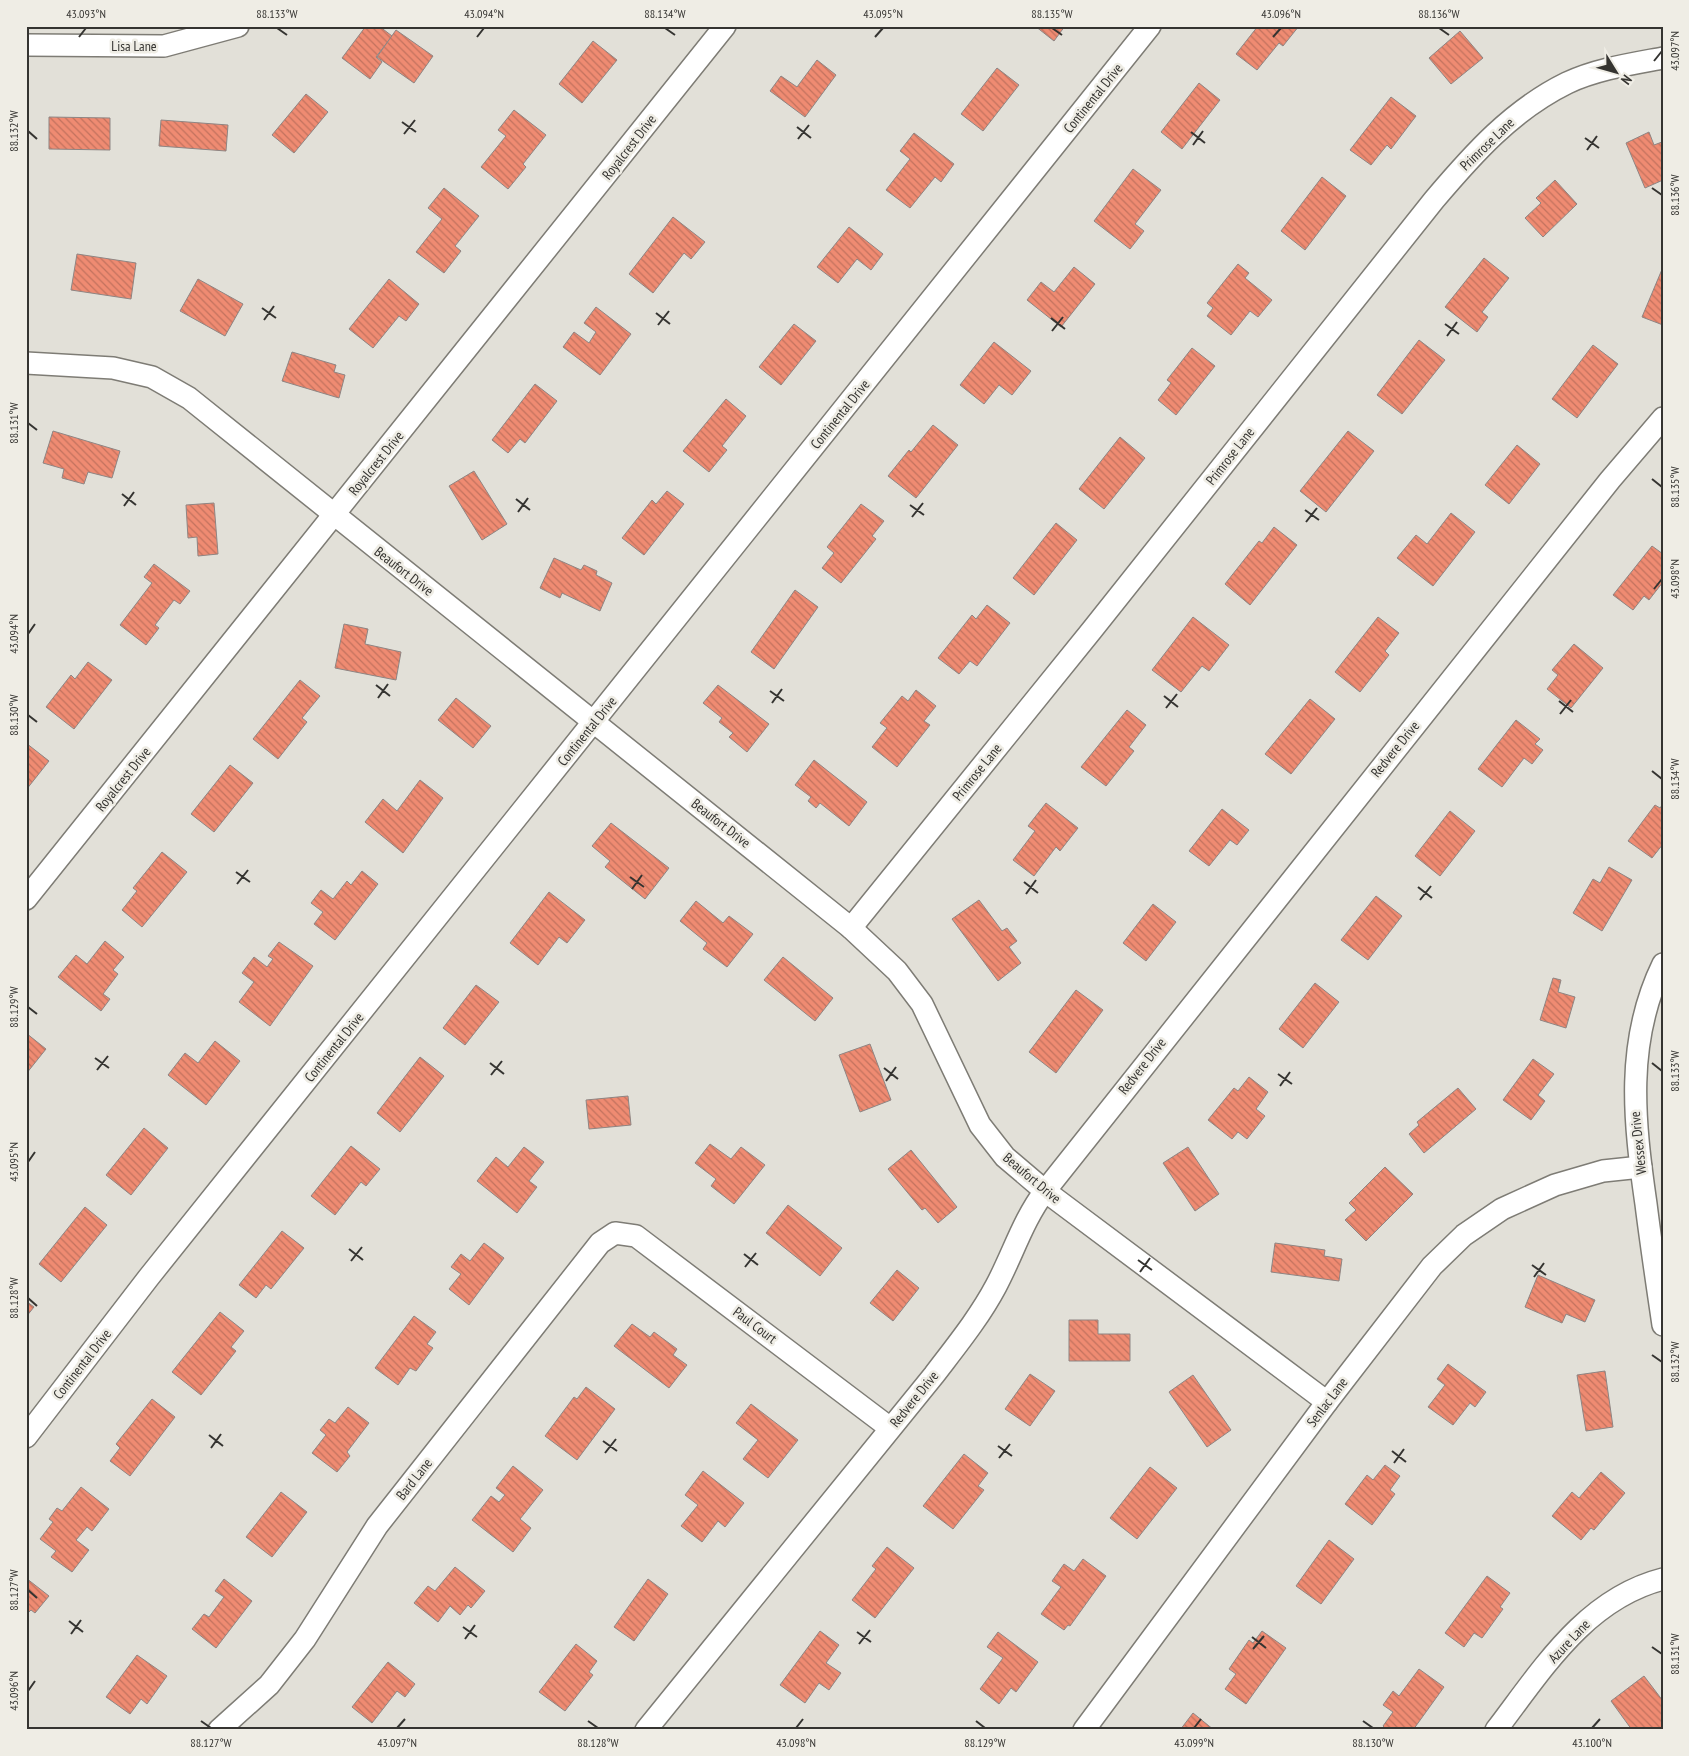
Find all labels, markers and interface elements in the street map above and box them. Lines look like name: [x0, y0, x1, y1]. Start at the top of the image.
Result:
text: 43.093°N: [66, 6, 106, 21]
text: 88.133°W: [256, 6, 298, 21]
text: 43.094°N: [464, 6, 504, 21]
text: 88.134°W: [644, 6, 686, 21]
text: 43.095°N: [863, 6, 903, 21]
text: 88.135°W: [1031, 6, 1073, 21]
text: 43.096°N: [1261, 6, 1301, 21]
text: 88.136°W: [1418, 6, 1460, 21]
text: 43.097°N: [1667, 31, 1682, 71]
street label: Lisa Lane: [111, 37, 157, 55]
north arrow: [1592, 48, 1642, 98]
street label: Continental Drive: [1059, 59, 1127, 136]
text: N: [1617, 71, 1636, 88]
text: 88.132°W: [6, 110, 21, 152]
street label: Royalcrest Drive: [598, 111, 660, 183]
street label: Primrose Lane: [1456, 114, 1518, 174]
text: 88.136°W: [1667, 174, 1682, 216]
street label: Continental Drive: [806, 375, 874, 452]
text: 88.131°W: [6, 402, 21, 444]
street label: Primrose Lane: [1202, 423, 1258, 489]
street label: Royalcrest Drive: [345, 427, 408, 499]
text: 88.135°W: [1667, 466, 1682, 508]
street label: Beaufort Drive: [371, 542, 437, 600]
text: 43.098°N: [1667, 559, 1682, 599]
text: 43.094°N: [6, 614, 21, 654]
street label: Continental Drive: [553, 692, 621, 769]
text: 88.130°W: [6, 694, 21, 736]
street label: Redvere Drive: [1367, 717, 1423, 781]
street label: Primrose Lane: [948, 740, 1006, 804]
street label: Royalcrest Drive: [92, 743, 155, 815]
text: 88.134°W: [1667, 758, 1682, 800]
street label: Beaufort Drive: [688, 794, 754, 852]
text: 88.129°W: [6, 986, 21, 1028]
street label: Continental Drive: [300, 1008, 368, 1085]
street label: Redvere Drive: [1114, 1034, 1170, 1098]
text: 88.133°W: [1667, 1050, 1682, 1092]
street label: Wessex Drive: [1626, 1110, 1650, 1176]
text: 43.095°N: [6, 1142, 21, 1182]
street label: Beaufort Drive: [999, 1149, 1065, 1208]
text: 88.128°W: [6, 1277, 21, 1319]
street label: Paul Court: [730, 1303, 781, 1347]
street label: Continental Drive: [49, 1325, 115, 1403]
text: 88.132°W: [1667, 1341, 1682, 1383]
street label: Redvere Drive: [886, 1367, 942, 1431]
street label: Senlac Lane: [1302, 1373, 1352, 1430]
street label: Bard Lane: [392, 1454, 436, 1504]
text: 88.127°W: [6, 1569, 21, 1611]
street label: Azure Lane: [1544, 1615, 1594, 1667]
text: 88.131°W: [1667, 1633, 1682, 1675]
text: 43.096°N: [6, 1671, 21, 1711]
text: 88.127°W: [190, 1735, 232, 1750]
text: 43.097°N: [377, 1735, 417, 1750]
text: 88.128°W: [577, 1735, 619, 1750]
text: 43.098°N: [776, 1735, 816, 1750]
text: 88.129°W: [964, 1735, 1006, 1750]
text: 43.099°N: [1174, 1735, 1214, 1750]
text: 88.130°W: [1352, 1735, 1394, 1750]
text: 43.100°N: [1572, 1735, 1612, 1750]

